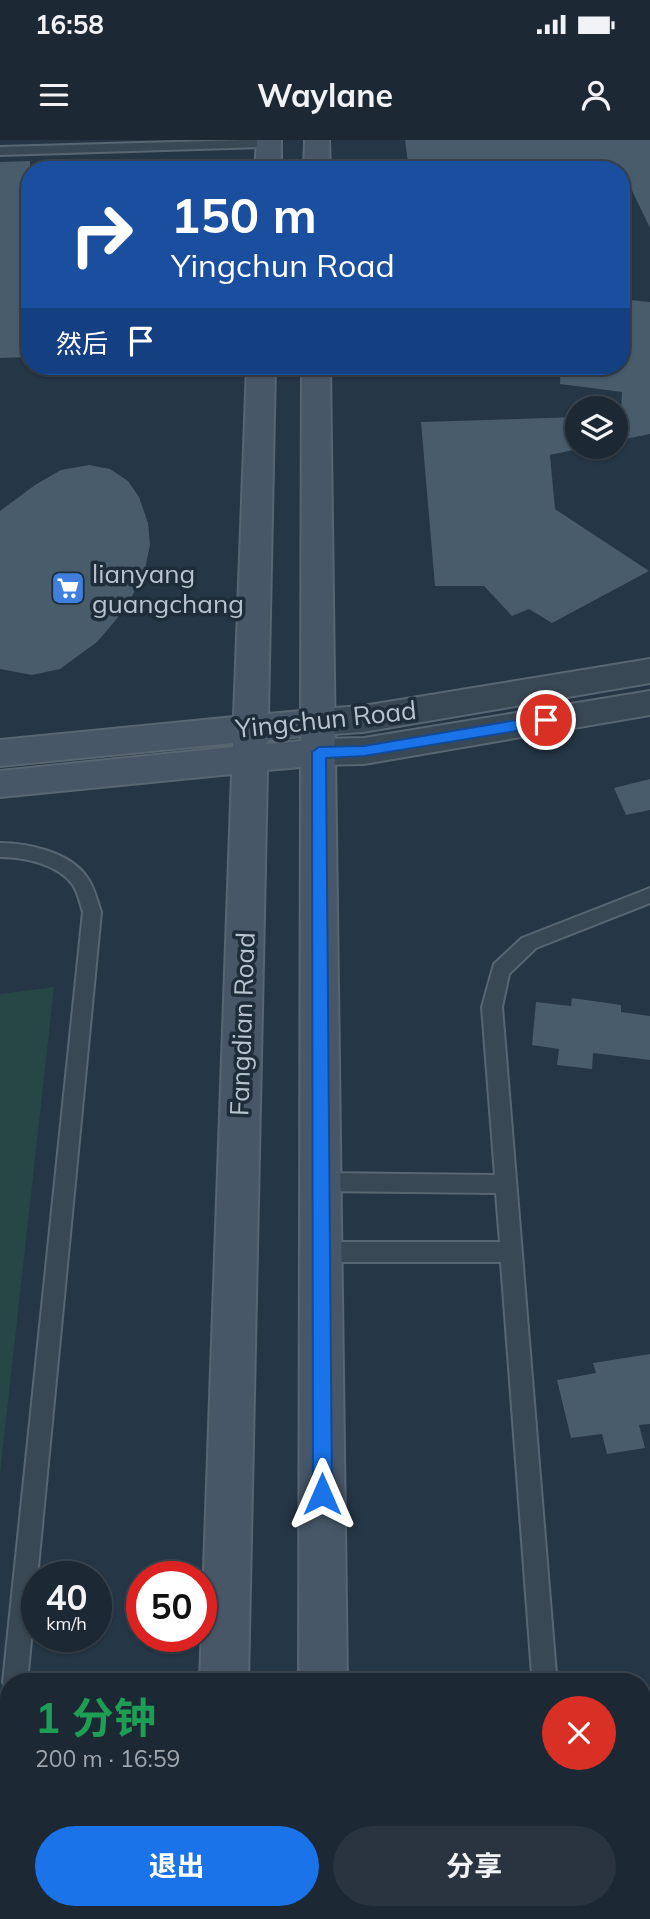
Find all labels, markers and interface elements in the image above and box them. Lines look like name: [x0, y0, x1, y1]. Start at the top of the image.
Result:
text: 16:58: [35, 8, 104, 41]
text: Waylane: [257, 75, 393, 115]
icon: menu: [35, 76, 73, 114]
icon: person: [577, 76, 615, 114]
text: 150 m: [171, 184, 317, 245]
icon: right: [56, 189, 147, 280]
text: Yingchun Road: [171, 245, 395, 285]
icon: arrive: [122, 322, 160, 360]
text: 然后: [56, 327, 108, 360]
map controls: [565, 396, 628, 459]
button: layers: [565, 396, 628, 459]
place label: lianyang guangchang: [92, 557, 244, 620]
supermarket icon: lianyang guangchang: [49, 569, 87, 607]
pin: [516, 690, 576, 750]
street label: Yingchun Road: [233, 693, 418, 745]
icon: arrive: [527, 701, 565, 739]
street label: Fangdian Road: [222, 932, 262, 1116]
position arrow: [285, 1457, 359, 1531]
speed limit sign: 50: [126, 1561, 217, 1652]
text: 40: [45, 1575, 88, 1619]
text: km/h: [46, 1612, 87, 1635]
text: 1 分钟: [35, 1691, 156, 1744]
button: close: [542, 1696, 616, 1770]
text: 200 m · 16:59: [35, 1744, 180, 1773]
button: 退出: [35, 1826, 319, 1906]
button: 分享: [333, 1826, 616, 1906]

